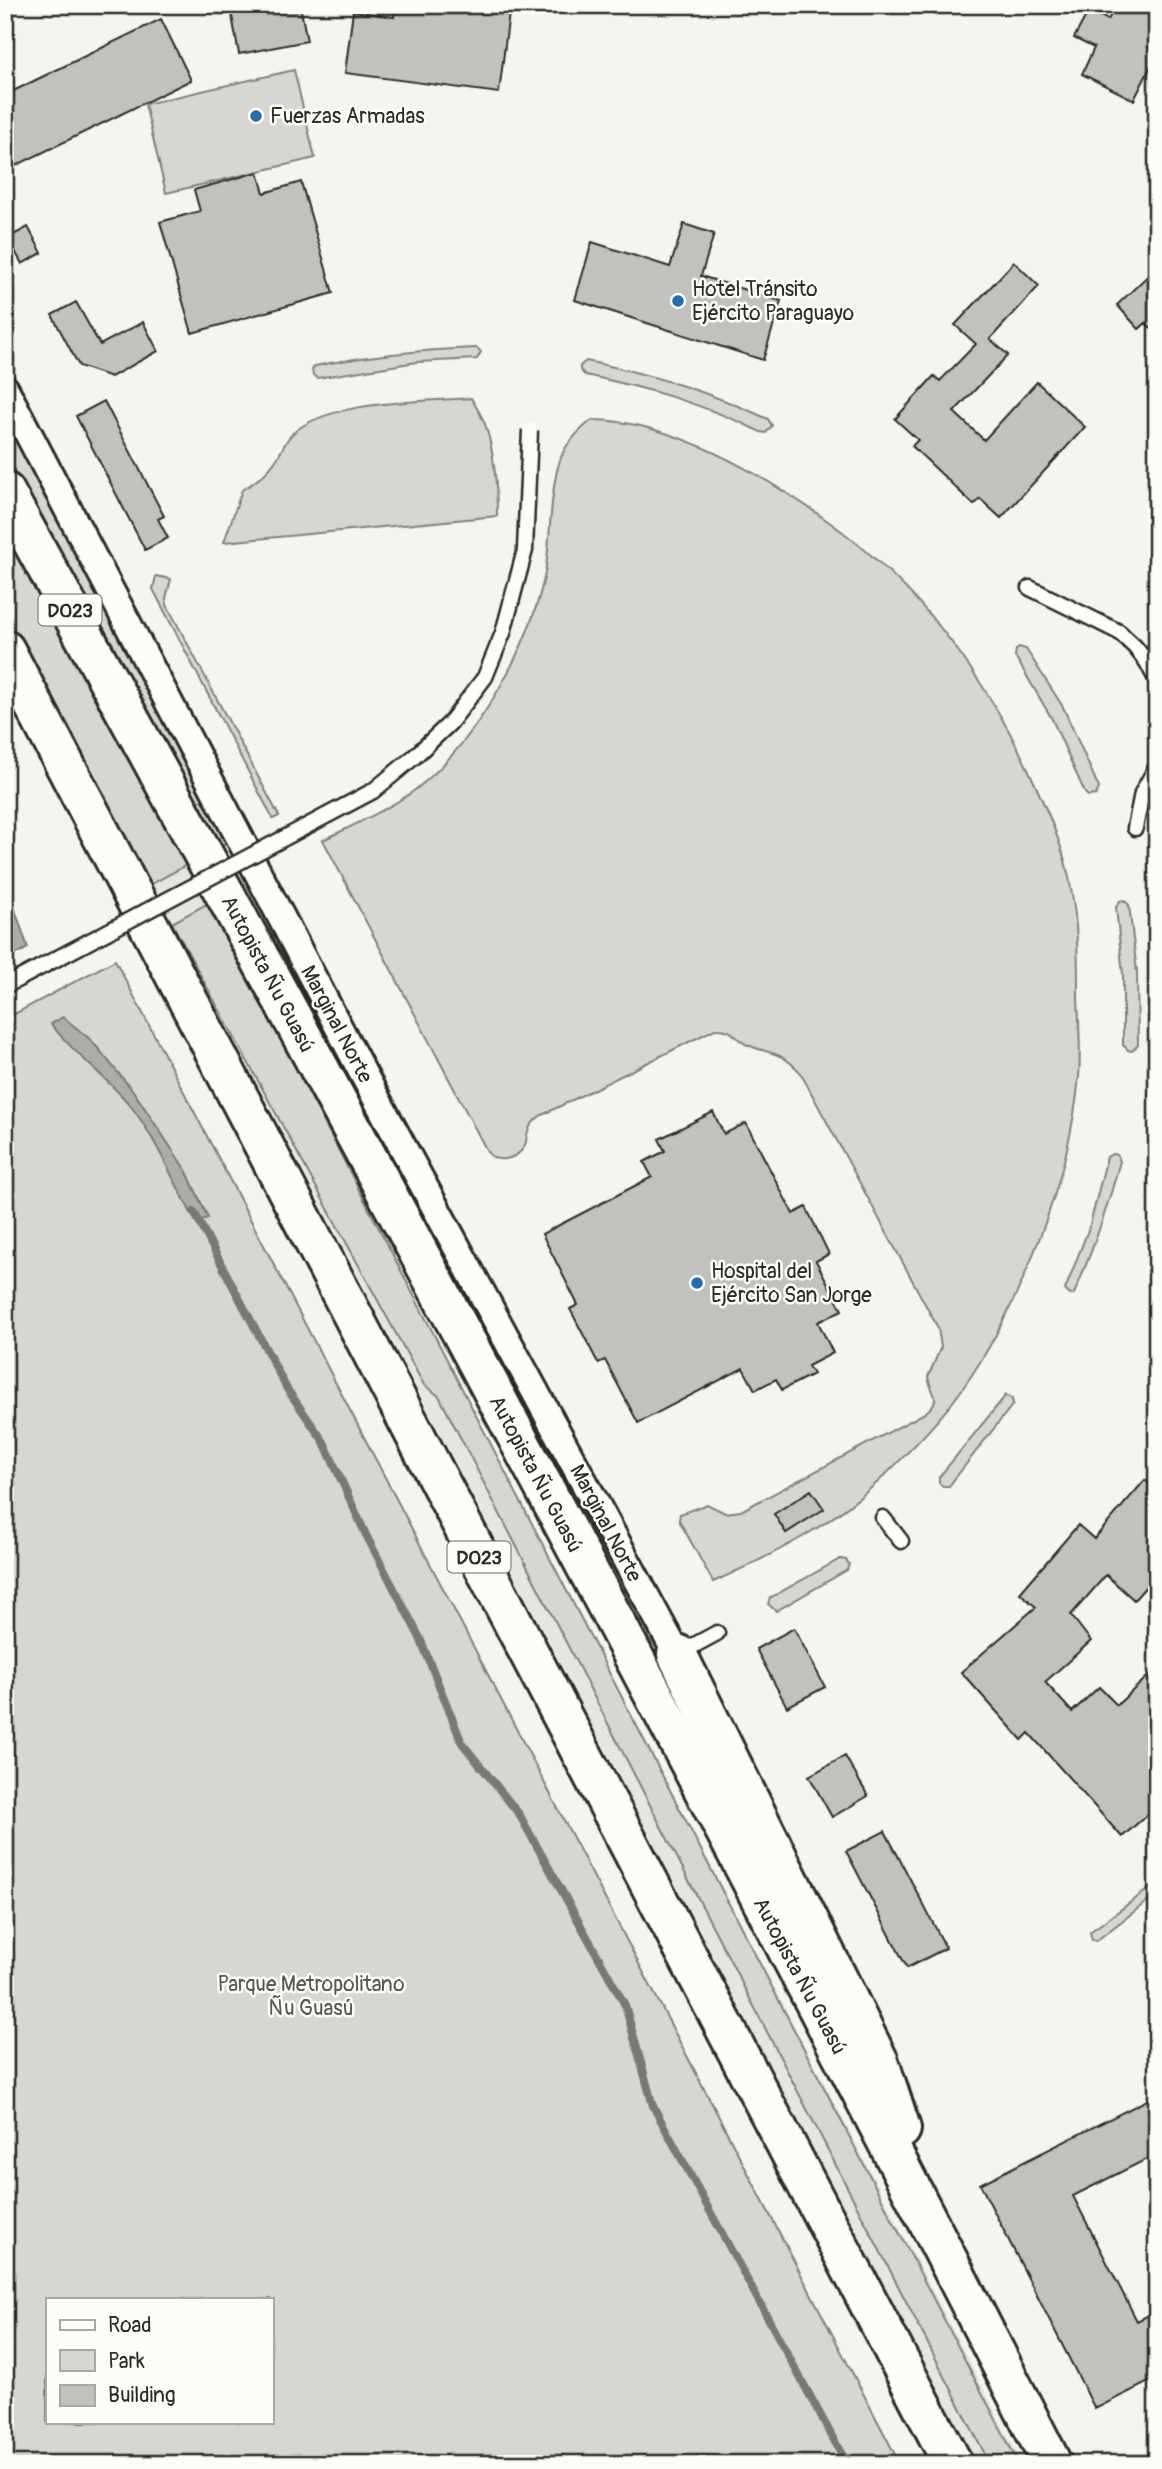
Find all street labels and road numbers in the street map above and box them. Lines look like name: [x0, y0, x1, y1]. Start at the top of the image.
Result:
road number: D023: [38, 594, 102, 625]
street label: Autopista Ñu Guasú: [215, 891, 320, 1057]
street label: Marginal Norte: [294, 961, 379, 1088]
street label: Autopista Ñu Guasú: [483, 1391, 588, 1557]
street label: Marginal Norte: [563, 1460, 648, 1587]
road number: D023: [448, 1541, 510, 1572]
street label: Autopista Ñu Guasú: [747, 1893, 852, 2059]

